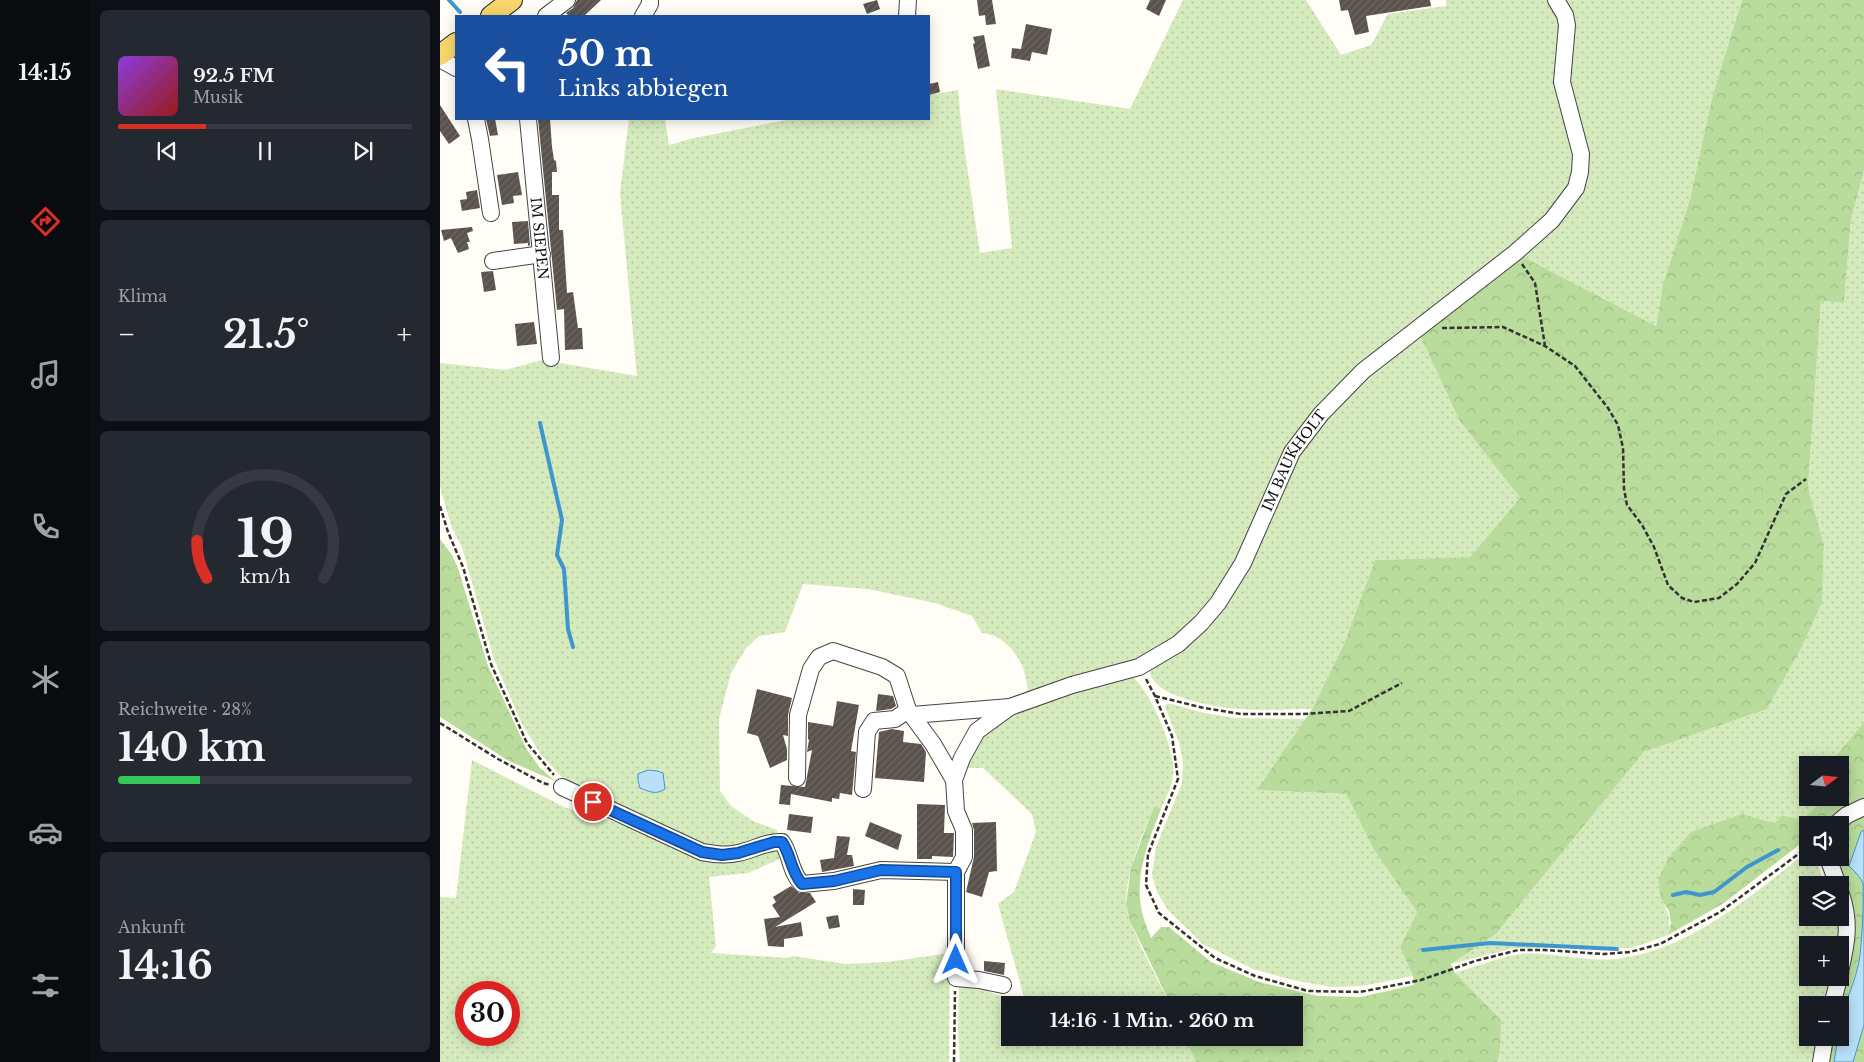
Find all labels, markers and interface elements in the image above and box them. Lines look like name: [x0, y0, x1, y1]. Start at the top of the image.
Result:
text: 50 m: [558, 32, 653, 75]
icon: left: [475, 35, 540, 100]
text: 14:15: [18, 59, 72, 86]
text: 92.5 FM: [193, 64, 274, 87]
text: Links abbiegen: [558, 75, 728, 102]
text: Musik: [193, 87, 243, 107]
icon: previous: [153, 137, 181, 165]
icon: pause: [251, 137, 279, 165]
icon: next: [349, 137, 377, 165]
street label: IM SIEPEN: [527, 196, 552, 281]
icon: directions: [28, 204, 63, 239]
text: Klima: [118, 286, 167, 306]
text: 21.5°: [223, 311, 309, 358]
text: −: [118, 317, 136, 352]
text: +: [397, 317, 412, 352]
icon: music: [28, 357, 63, 392]
street label: IM BAUKHOLT: [1258, 406, 1330, 514]
text: 19: [236, 507, 294, 571]
icon: phone: [28, 509, 63, 544]
text: km/h: [240, 566, 290, 588]
icon: climate: [28, 662, 63, 697]
text: Reichweite · 28%: [118, 699, 252, 719]
text: 140 km: [118, 724, 266, 771]
north arrow: [1799, 756, 1849, 806]
map controls: [1799, 756, 1849, 1046]
pin: [572, 781, 614, 823]
icon: arrive: [579, 788, 607, 816]
icon: car: [28, 815, 63, 850]
button: sound: [1799, 816, 1849, 866]
button: layers: [1799, 876, 1849, 926]
text: Ankunft: [118, 917, 186, 937]
position arrow: [929, 933, 981, 985]
button: +: [1799, 936, 1849, 986]
text: 14:16: [118, 942, 213, 989]
icon: filters: [28, 968, 63, 1003]
speed limit sign: 30: [455, 981, 520, 1046]
button: −: [1799, 996, 1849, 1046]
text: 14:16 · 1 Min. · 260 m: [1050, 1009, 1254, 1032]

